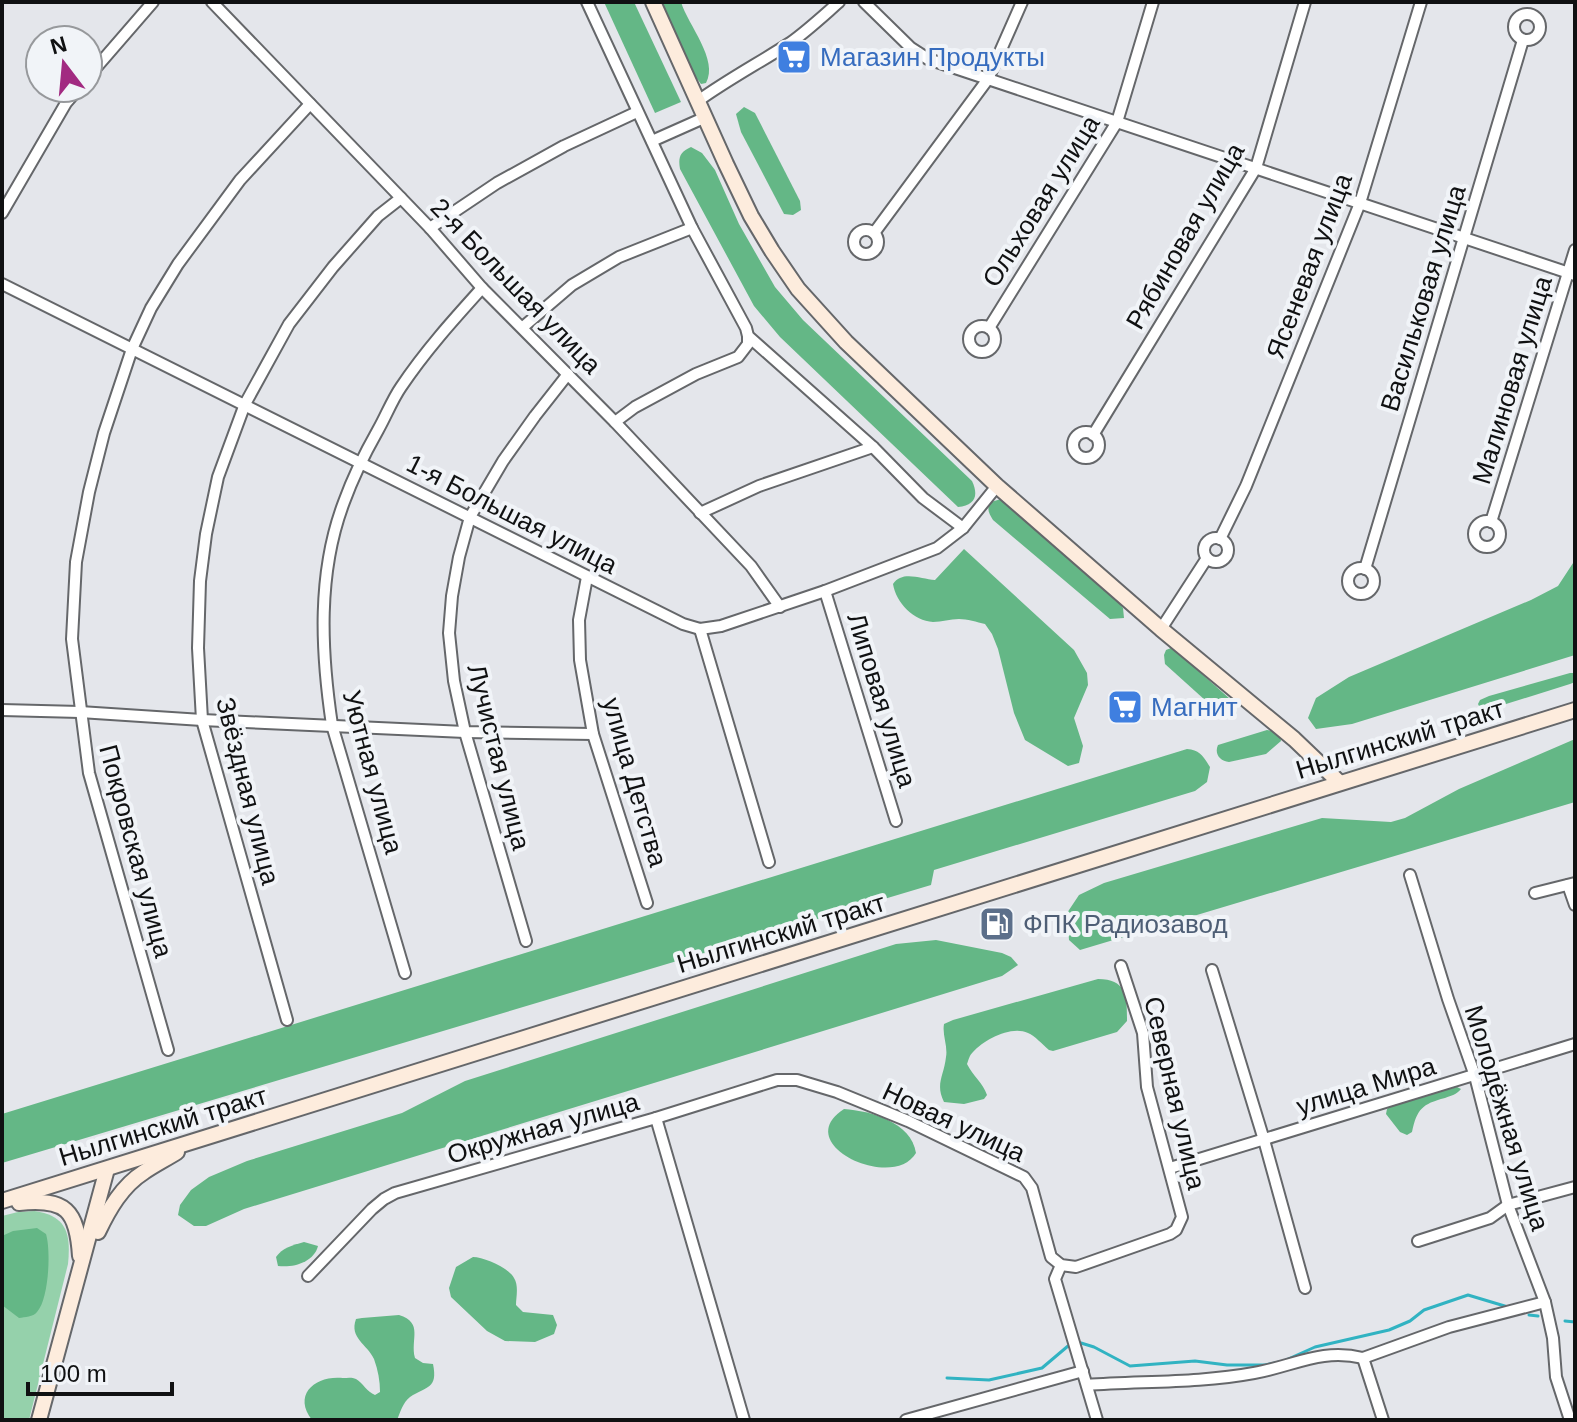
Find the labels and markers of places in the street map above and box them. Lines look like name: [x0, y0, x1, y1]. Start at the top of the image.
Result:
supermarket icon: Магазин Продукты: [775, 38, 813, 76]
place label: Магазин Продукты: [820, 42, 1045, 72]
supermarket icon: Магнит: [1106, 688, 1144, 726]
place label: Магнит: [1151, 692, 1238, 722]
fuel station icon: ФПК Радиозавод: [978, 905, 1016, 943]
place label: ФПК Радиозавод: [1023, 909, 1228, 939]

